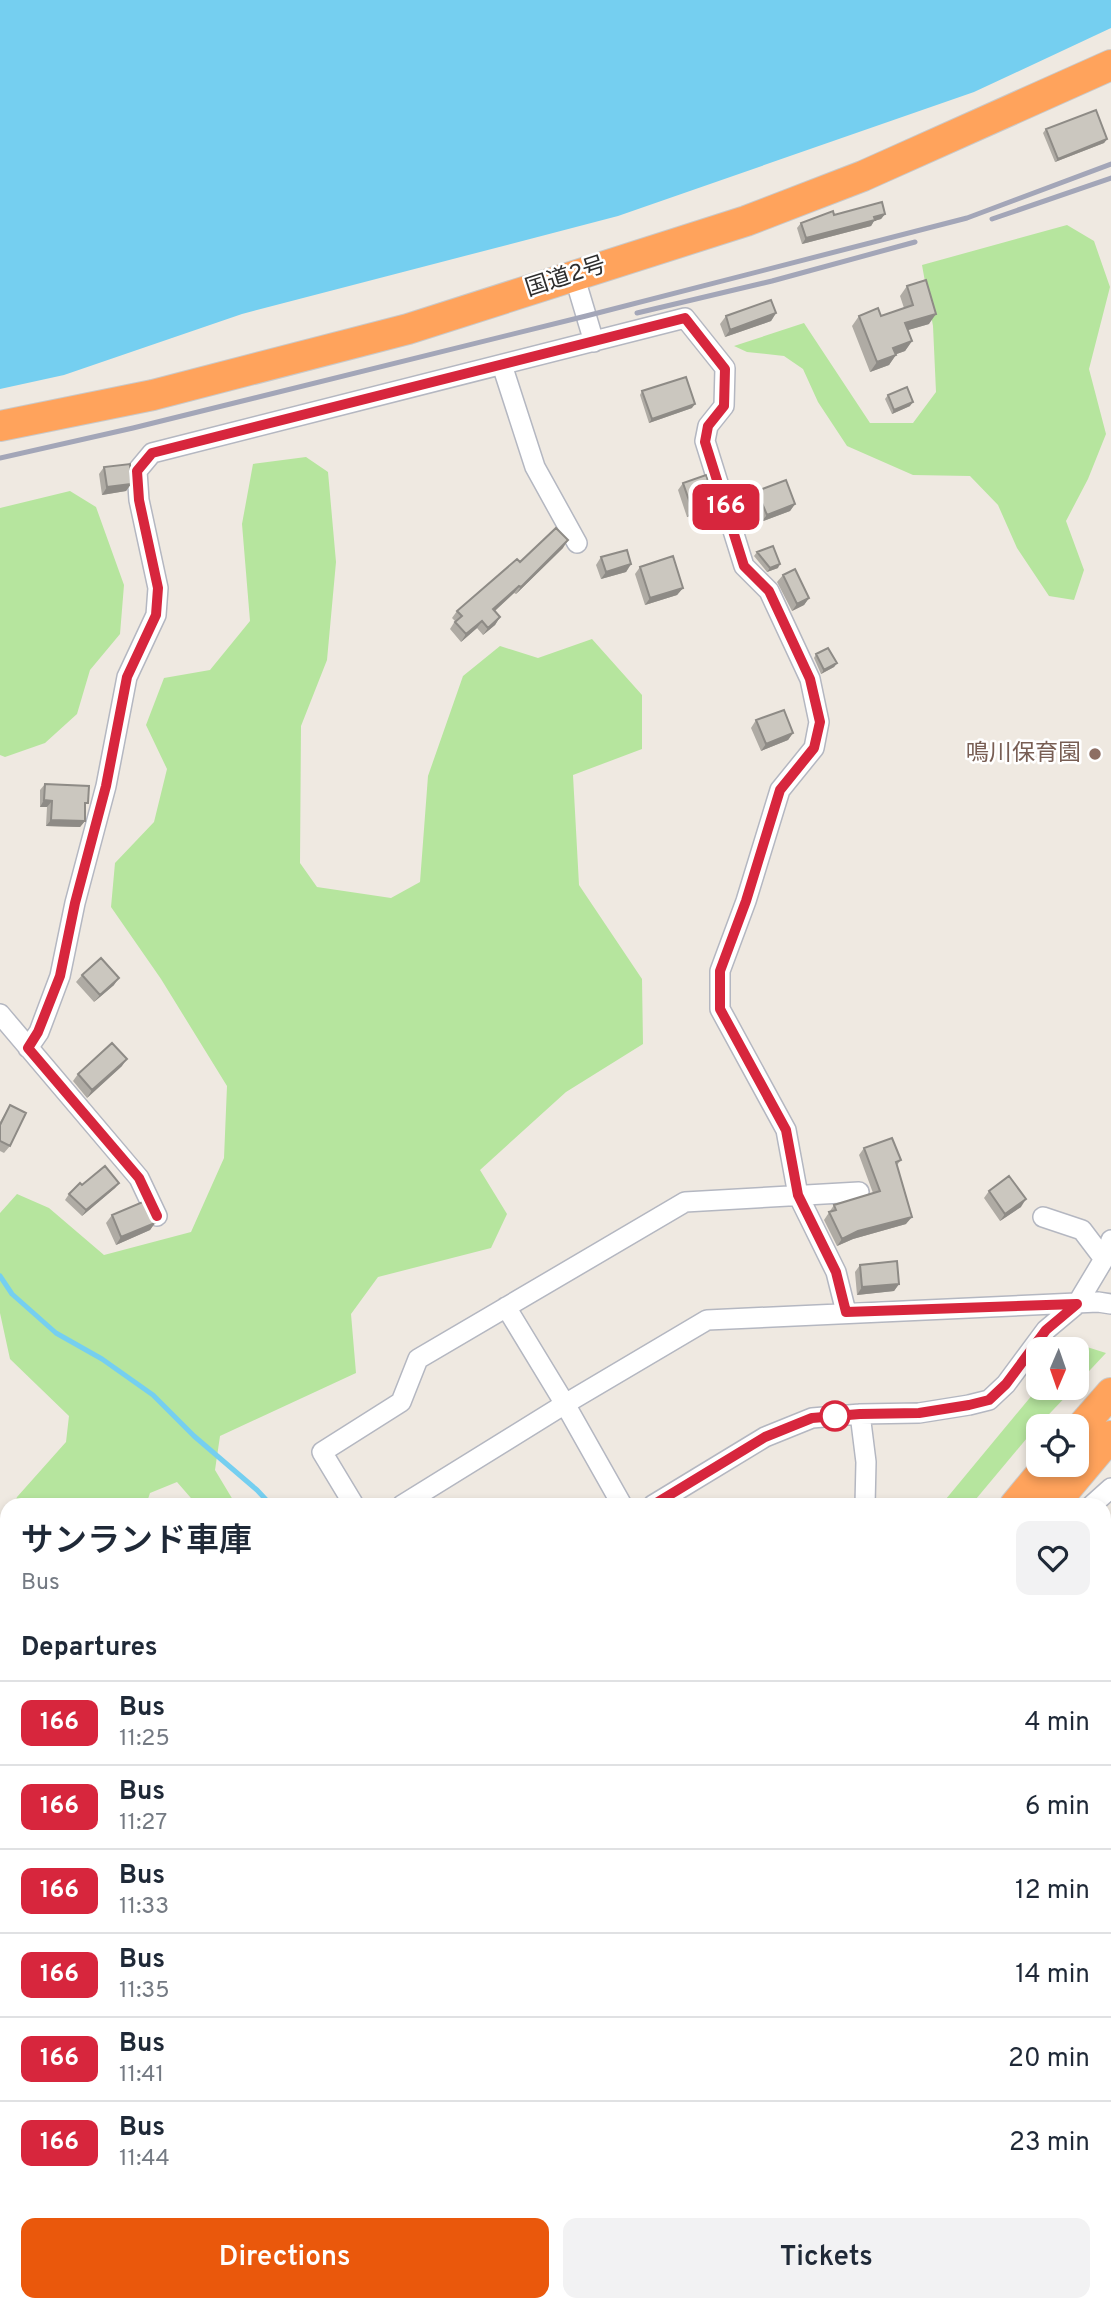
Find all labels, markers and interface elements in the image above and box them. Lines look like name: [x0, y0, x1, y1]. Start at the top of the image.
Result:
street label: 国道2号: [522, 251, 610, 305]
line badge: 166: [686, 484, 766, 530]
text: 166: [706, 492, 746, 522]
place label: 鳴川保育園: [966, 740, 1081, 769]
marker: 鳴川保育園: [1087, 746, 1103, 762]
north arrow: [1026, 1337, 1088, 1400]
map controls: [1026, 1337, 1089, 1477]
unlabelled marker: [820, 1401, 850, 1431]
button: locate: [1026, 1414, 1089, 1477]
button: heart: [1016, 1521, 1090, 1595]
text: サンランド車庫: [21, 1522, 252, 1564]
text: Bus: [21, 1569, 60, 1598]
text: Departures: [21, 1632, 158, 1665]
text: Bus: [119, 1692, 165, 1725]
text: 4 min: [1024, 1707, 1090, 1740]
text: 166: [40, 1708, 79, 1738]
text: 11:25: [119, 1725, 170, 1754]
text: Bus: [119, 1776, 165, 1809]
text: 6 min: [1025, 1791, 1090, 1824]
text: 166: [40, 1792, 79, 1822]
text: 11:27: [119, 1809, 167, 1838]
text: Bus: [119, 1860, 165, 1893]
text: 12 min: [1015, 1875, 1090, 1908]
text: 166: [40, 1876, 79, 1906]
text: 11:33: [119, 1893, 169, 1922]
text: Bus: [119, 1944, 165, 1977]
text: 14 min: [1015, 1959, 1090, 1992]
text: 166: [40, 1960, 79, 1990]
text: 11:35: [119, 1977, 169, 2006]
text: Bus: [119, 2028, 165, 2061]
text: 20 min: [1008, 2043, 1090, 2076]
text: 166: [40, 2044, 79, 2074]
text: 11:41: [119, 2061, 164, 2090]
text: Bus: [119, 2112, 165, 2145]
text: 23 min: [1009, 2127, 1090, 2160]
text: 166: [40, 2128, 79, 2158]
text: 11:44: [119, 2145, 170, 2174]
button: Directions: [21, 2218, 549, 2298]
button: Tickets: [563, 2218, 1090, 2298]

